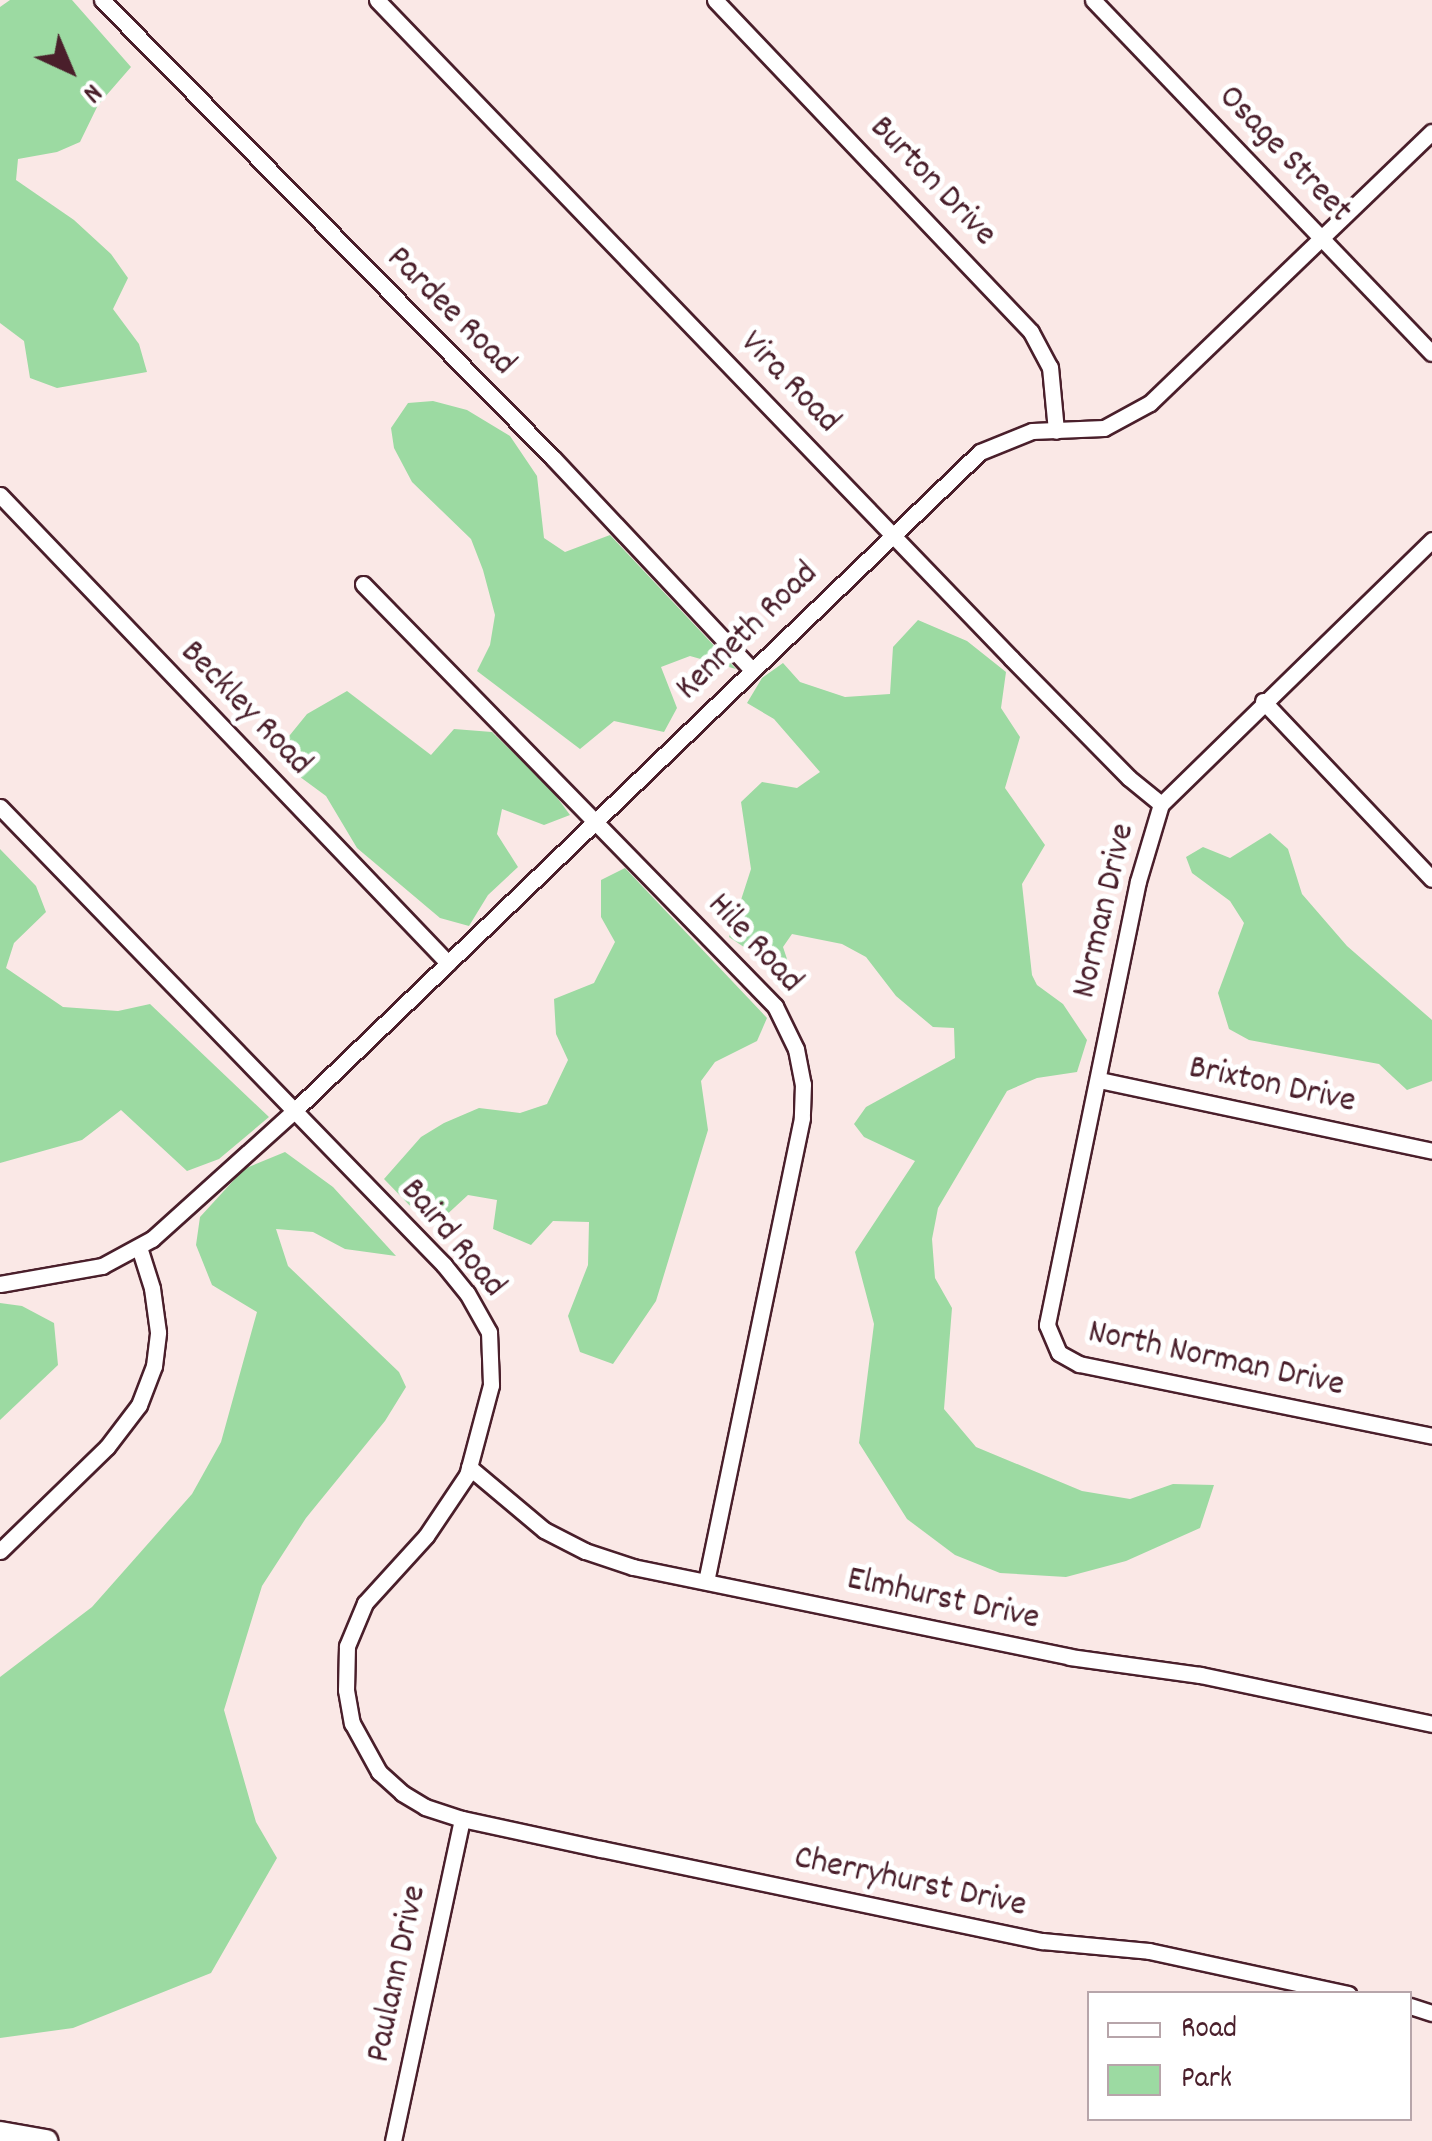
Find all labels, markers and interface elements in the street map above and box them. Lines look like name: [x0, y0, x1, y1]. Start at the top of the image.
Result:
north arrow: [20, 20, 120, 120]
text: N: [72, 72, 110, 111]
street label: Osage Street: [1208, 77, 1360, 233]
street label: Burton Drive: [860, 108, 1004, 256]
street label: Pardee Road: [376, 238, 524, 386]
street label: Vira Road: [730, 323, 848, 443]
street label: Kenneth Road: [668, 554, 828, 710]
street label: Beckley Road: [170, 633, 320, 785]
street label: Norman Drive: [1065, 820, 1145, 1002]
street label: Hile Road: [697, 885, 811, 1003]
street label: Brixton Drive: [1185, 1048, 1359, 1124]
street label: Baird Road: [390, 1171, 514, 1307]
street label: North Norman Drive: [1084, 1312, 1348, 1408]
street label: Elmhurst Drive: [843, 1559, 1043, 1641]
street label: Cherryhurst Drive: [790, 1838, 1030, 1928]
street label: Paulann Drive: [359, 1882, 437, 2066]
legend: [1087, 1991, 1412, 2121]
text: Road: [1181, 2009, 1237, 2052]
text: Park: [1181, 2059, 1232, 2102]

